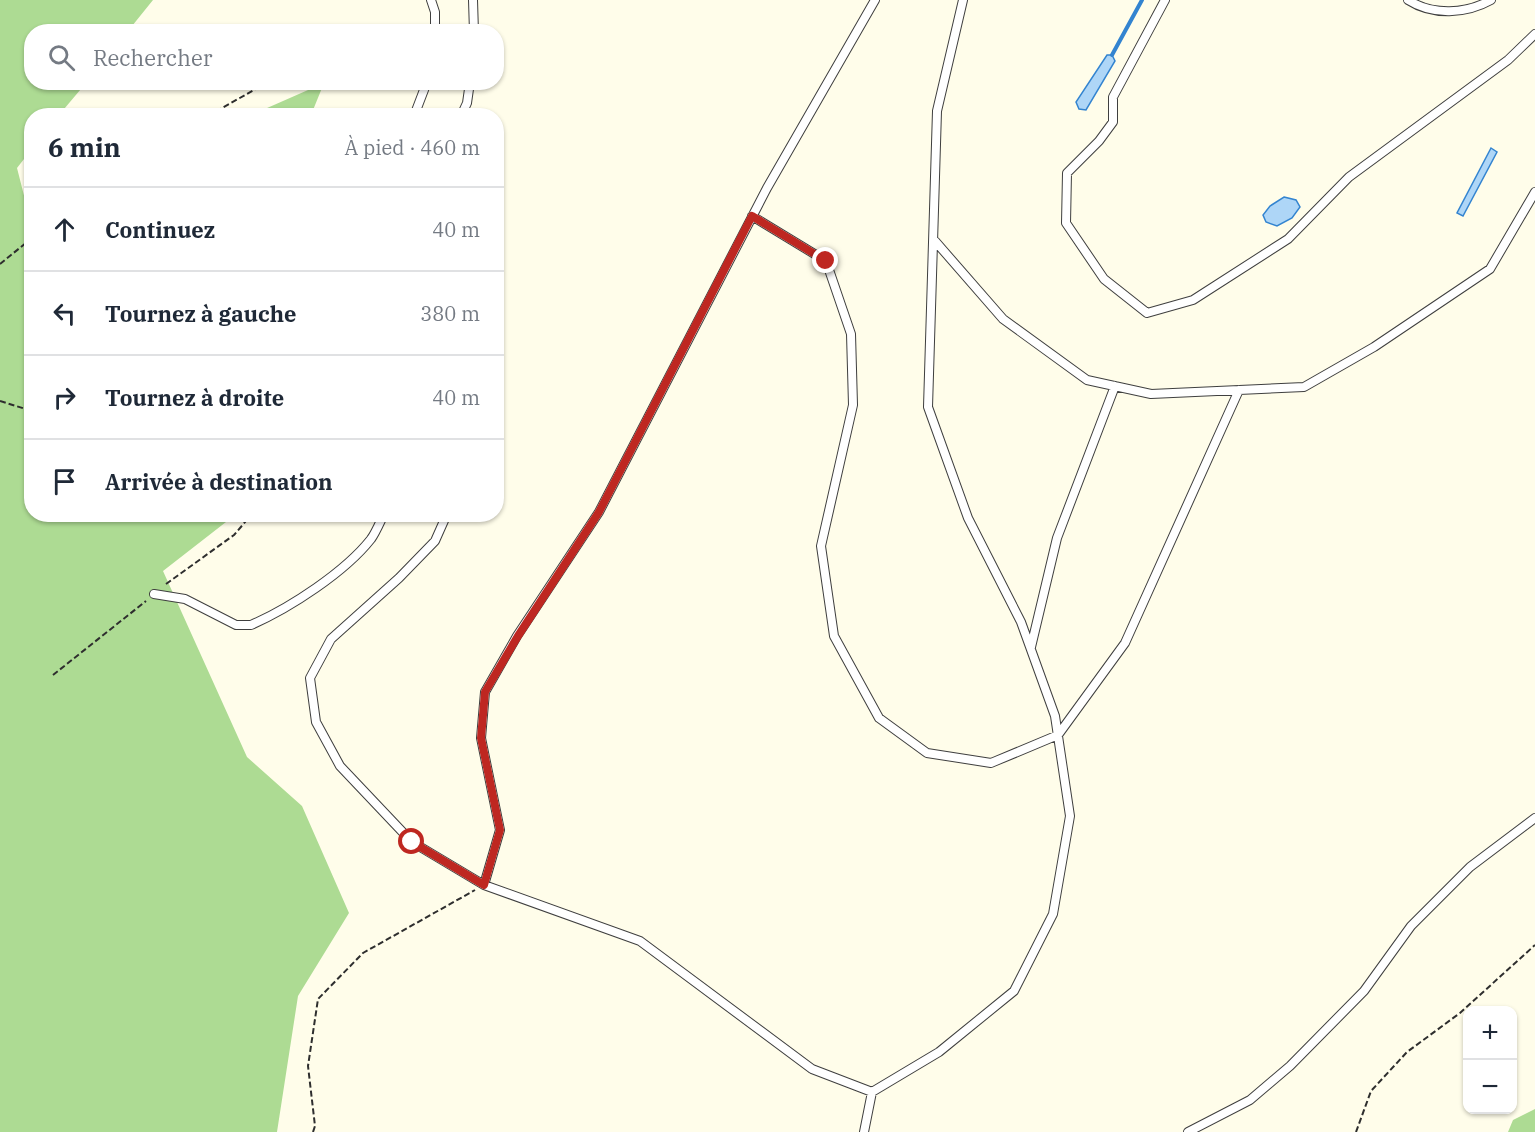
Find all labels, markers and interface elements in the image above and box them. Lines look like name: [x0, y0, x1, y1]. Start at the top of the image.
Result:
search box: [24, 24, 504, 90]
icon: search: [45, 41, 78, 74]
text: Rechercher: [93, 43, 212, 72]
text: 6 min: [48, 130, 121, 164]
text: À pied · 460 m: [345, 134, 480, 161]
icon: ahead: [48, 213, 81, 246]
text: Continuez: [105, 215, 215, 244]
text: 40 m: [432, 216, 480, 243]
route end: [812, 247, 838, 273]
icon: left: [48, 297, 81, 330]
text: Tournez à gauche: [105, 299, 296, 328]
text: 380 m: [420, 300, 480, 327]
icon: right: [48, 381, 81, 414]
text: Tournez à droite: [105, 383, 284, 412]
text: 40 m: [432, 384, 480, 411]
icon: arrive: [48, 465, 81, 498]
text: Arrivée à destination: [105, 467, 333, 496]
route start: [398, 828, 424, 854]
map controls: [1463, 1006, 1517, 1114]
button: +: [1463, 1006, 1517, 1060]
button: −: [1463, 1060, 1517, 1114]

